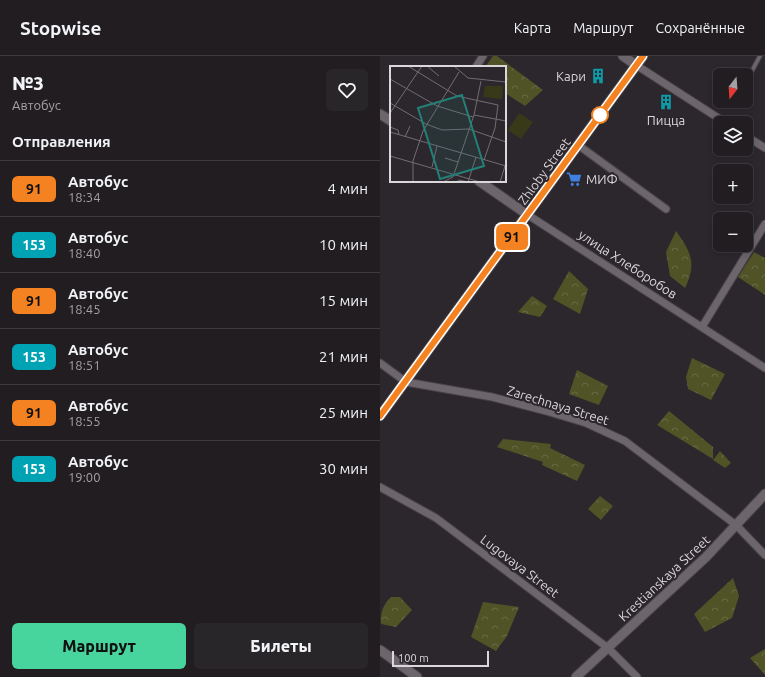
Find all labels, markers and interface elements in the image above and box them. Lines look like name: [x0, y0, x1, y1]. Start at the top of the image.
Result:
text: Stopwise: [20, 17, 101, 39]
text: Карта: [514, 20, 551, 36]
text: Маршрут: [573, 20, 634, 36]
text: Сохранённые: [656, 20, 745, 36]
inset map: [390, 66, 506, 182]
building icon: Кари: [589, 67, 607, 85]
north arrow: [713, 68, 753, 108]
map controls: [713, 68, 753, 252]
button: heart: [326, 69, 368, 111]
place label: Кари: [556, 69, 586, 83]
text: №3: [12, 72, 44, 94]
building icon: Пицца: [657, 93, 675, 111]
text: Автобус: [12, 98, 61, 112]
unlabelled marker: [591, 106, 609, 124]
place label: Пицца: [647, 113, 685, 127]
button: layers: [713, 116, 753, 156]
text: Отправления: [12, 133, 111, 150]
street label: Zhloby Street: [515, 135, 573, 207]
button: +: [713, 164, 753, 204]
supermarket icon: МИФ: [565, 170, 583, 188]
place label: МИФ: [586, 172, 618, 186]
text: Автобус: [68, 173, 128, 190]
text: 4 мин: [328, 180, 368, 197]
text: 91: [26, 181, 42, 197]
text: 18:34: [68, 190, 101, 204]
button: −: [713, 212, 753, 252]
line badge: 91: [494, 224, 530, 250]
street label: улица Хлеборобов: [576, 227, 680, 301]
text: Автобус: [68, 229, 128, 246]
text: 91: [504, 229, 520, 245]
text: 10 мин: [319, 236, 368, 253]
text: 153: [22, 237, 46, 253]
text: 18:40: [68, 246, 101, 260]
text: Автобус: [68, 285, 128, 302]
text: 15 мин: [319, 292, 368, 309]
text: 91: [26, 293, 42, 309]
text: 18:45: [68, 302, 101, 316]
text: Автобус: [68, 341, 128, 358]
text: 21 мин: [319, 348, 368, 365]
text: 153: [22, 349, 46, 365]
text: 18:51: [68, 358, 101, 372]
street label: Zarechnaya Street: [505, 383, 611, 427]
text: Автобус: [68, 397, 128, 414]
text: 25 мин: [319, 404, 368, 421]
text: 91: [26, 405, 42, 421]
text: 18:55: [68, 414, 101, 428]
text: Автобус: [68, 453, 128, 470]
text: 30 мин: [319, 460, 368, 477]
text: 153: [22, 461, 46, 477]
text: 19:00: [68, 470, 101, 484]
street label: Lugovaya Street: [478, 532, 562, 600]
street label: Krestianskaya Street: [616, 532, 712, 624]
button: Маршрут: [12, 623, 186, 669]
button: Билеты: [194, 623, 368, 669]
scale bar: [392, 649, 489, 668]
text: 100 m: [398, 652, 429, 664]

